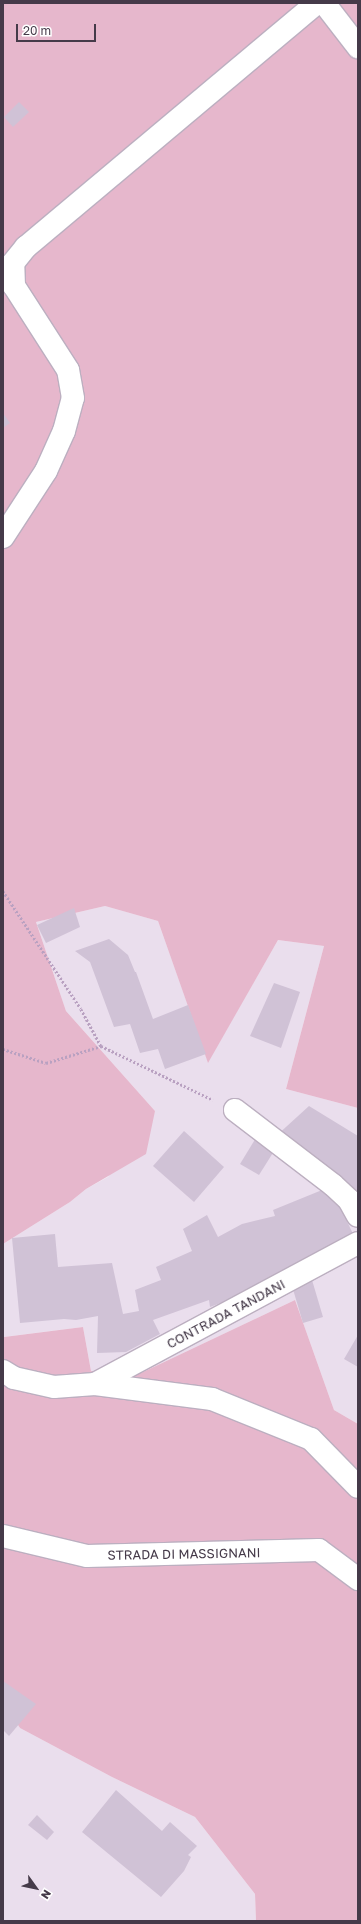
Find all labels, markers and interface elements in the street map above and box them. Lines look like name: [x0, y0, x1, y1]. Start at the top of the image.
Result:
scale bar: [18, 16, 98, 42]
text: 20 m: [23, 23, 51, 38]
street label: CONTRADA TANDANI: [164, 1276, 288, 1352]
street label: STRADA DI MASSIGNANI: [107, 1545, 261, 1563]
north arrow: [16, 1868, 56, 1908]
text: N: [39, 1888, 54, 1902]

